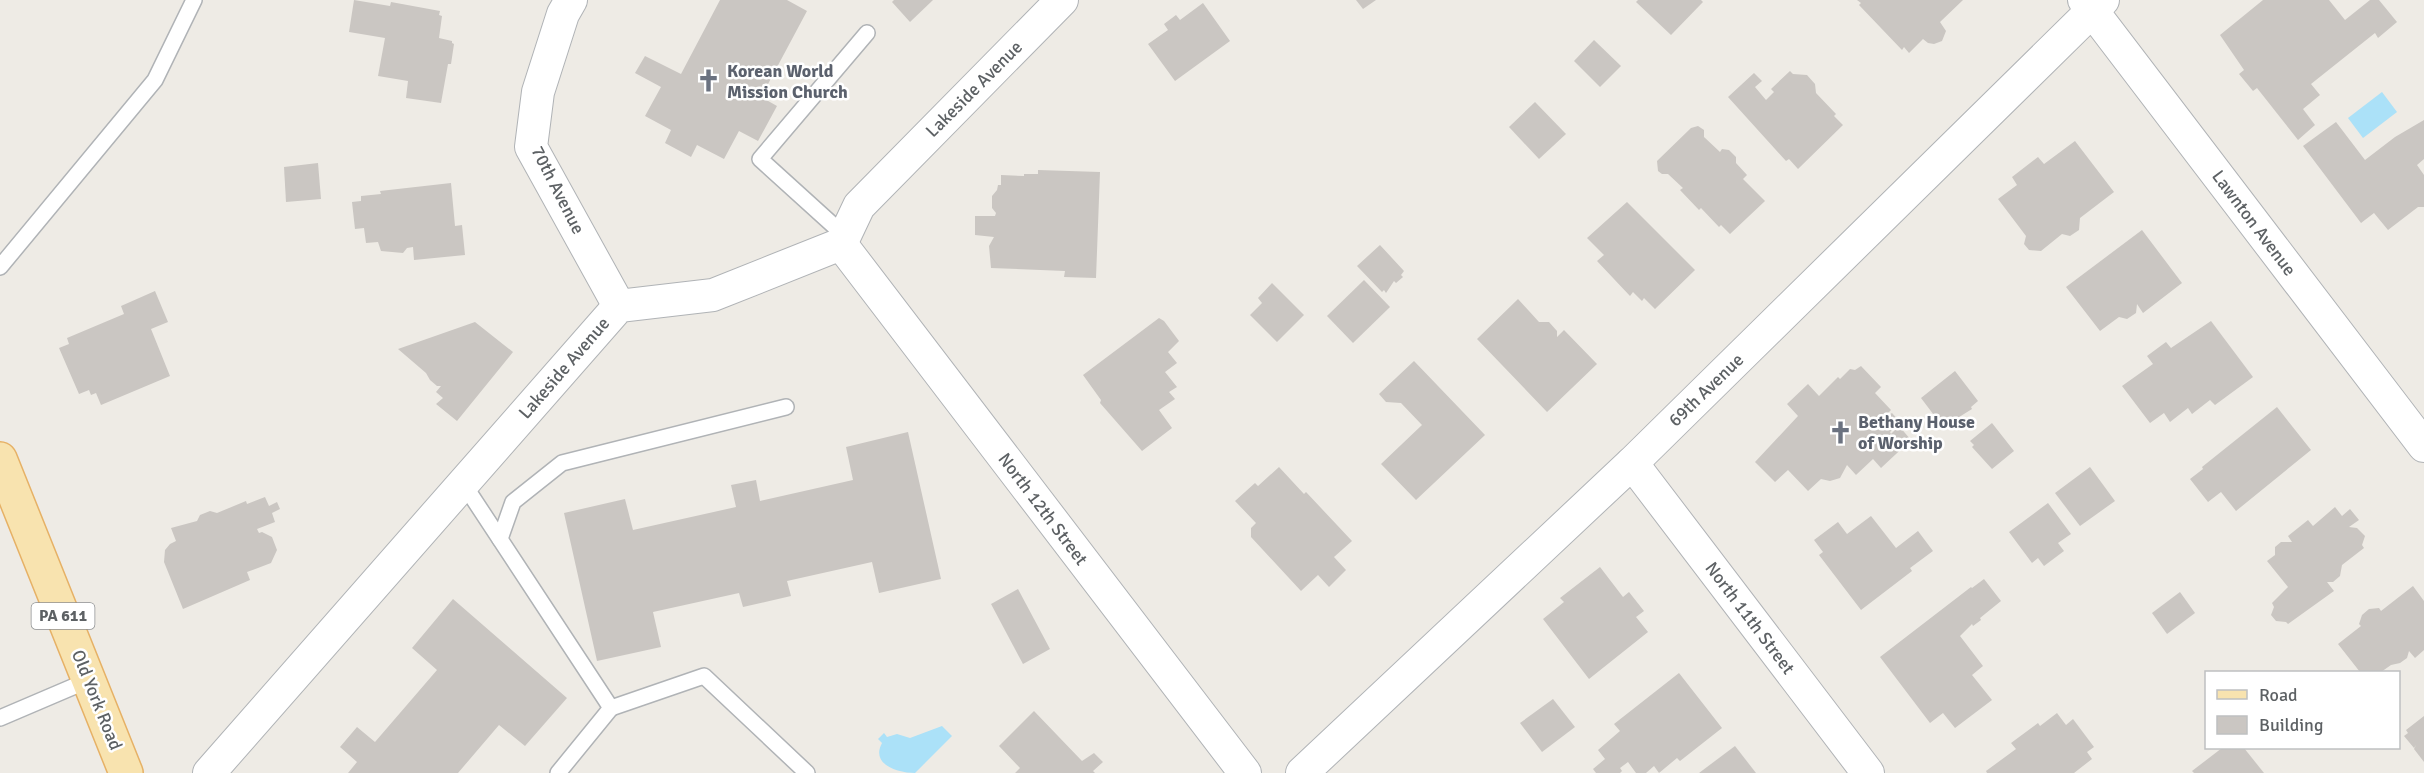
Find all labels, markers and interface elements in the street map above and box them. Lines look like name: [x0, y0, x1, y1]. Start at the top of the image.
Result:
street label: Lakeside Avenue: [921, 36, 1027, 142]
place label: Korean World Mission Church: [727, 60, 848, 103]
church icon: Korean World Mission Church: [696, 68, 722, 94]
street label: 70th Avenue: [526, 142, 590, 238]
street label: Lawnton Avenue: [2207, 166, 2301, 280]
street label: Lakeside Avenue: [514, 313, 614, 423]
street label: 69th Avenue: [1664, 349, 1748, 431]
place label: Bethany House of Worship: [1858, 411, 1975, 454]
church icon: Bethany House of Worship: [1827, 419, 1853, 445]
street label: North 12th Street: [994, 448, 1092, 570]
street label: North 11th Street: [1701, 557, 1799, 679]
road number: PA 611: [32, 603, 94, 629]
street label: Old York Road: [67, 647, 127, 753]
legend: [2205, 671, 2400, 749]
text: Road: [2259, 684, 2298, 706]
text: Building: [2259, 714, 2323, 736]

